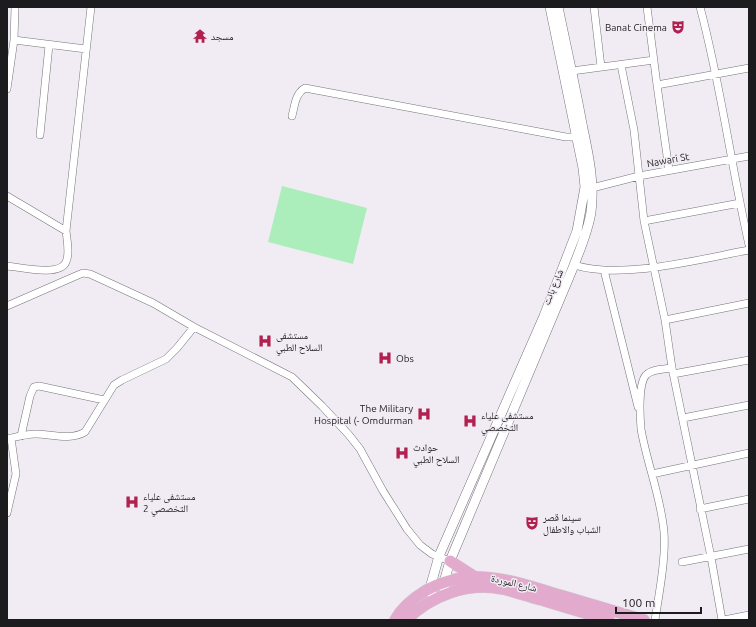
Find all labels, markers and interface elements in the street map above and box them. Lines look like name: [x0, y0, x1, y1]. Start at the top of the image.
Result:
theatre icon: Banat Cinema: [670, 19, 686, 35]
place label: Banat Cinema: [605, 22, 667, 33]
temple icon: مسجد: [192, 28, 208, 44]
place label: مسجد: [211, 31, 234, 42]
street label: Nawari St: [646, 151, 690, 169]
street label: شارع بانت: [541, 267, 566, 307]
place label: مستشفى السلاح الطبي: [276, 330, 322, 355]
hospital icon: مستشفى السلاح الطبي: [257, 333, 273, 349]
hospital icon: Obs: [377, 350, 393, 366]
place label: Obs: [396, 353, 414, 364]
place label: The Military Hospital (- Omdurman: [314, 403, 413, 426]
hospital icon: The Military Hospital (- Omdurman: [416, 406, 432, 422]
place label: مستشفى علياء التخصصي: [481, 410, 534, 435]
hospital icon: مستشفى علياء التخصصي: [462, 413, 478, 429]
place label: حوادث السلاح الطبي: [413, 442, 459, 467]
hospital icon: حوادث السلاح الطبي: [394, 445, 410, 461]
place label: مستشفى علياء التخصصي 2: [143, 491, 196, 516]
hospital icon: مستشفى علياء التخصصي 2: [124, 494, 140, 510]
place label: سينما قصر الشباب والاطفال: [542, 512, 601, 536]
theatre icon: سينما قصر الشباب والاطفال: [524, 515, 540, 531]
street label: شارع الموردة: [490, 572, 538, 595]
scale bar: [616, 589, 701, 615]
text: 100 m: [622, 596, 655, 609]

